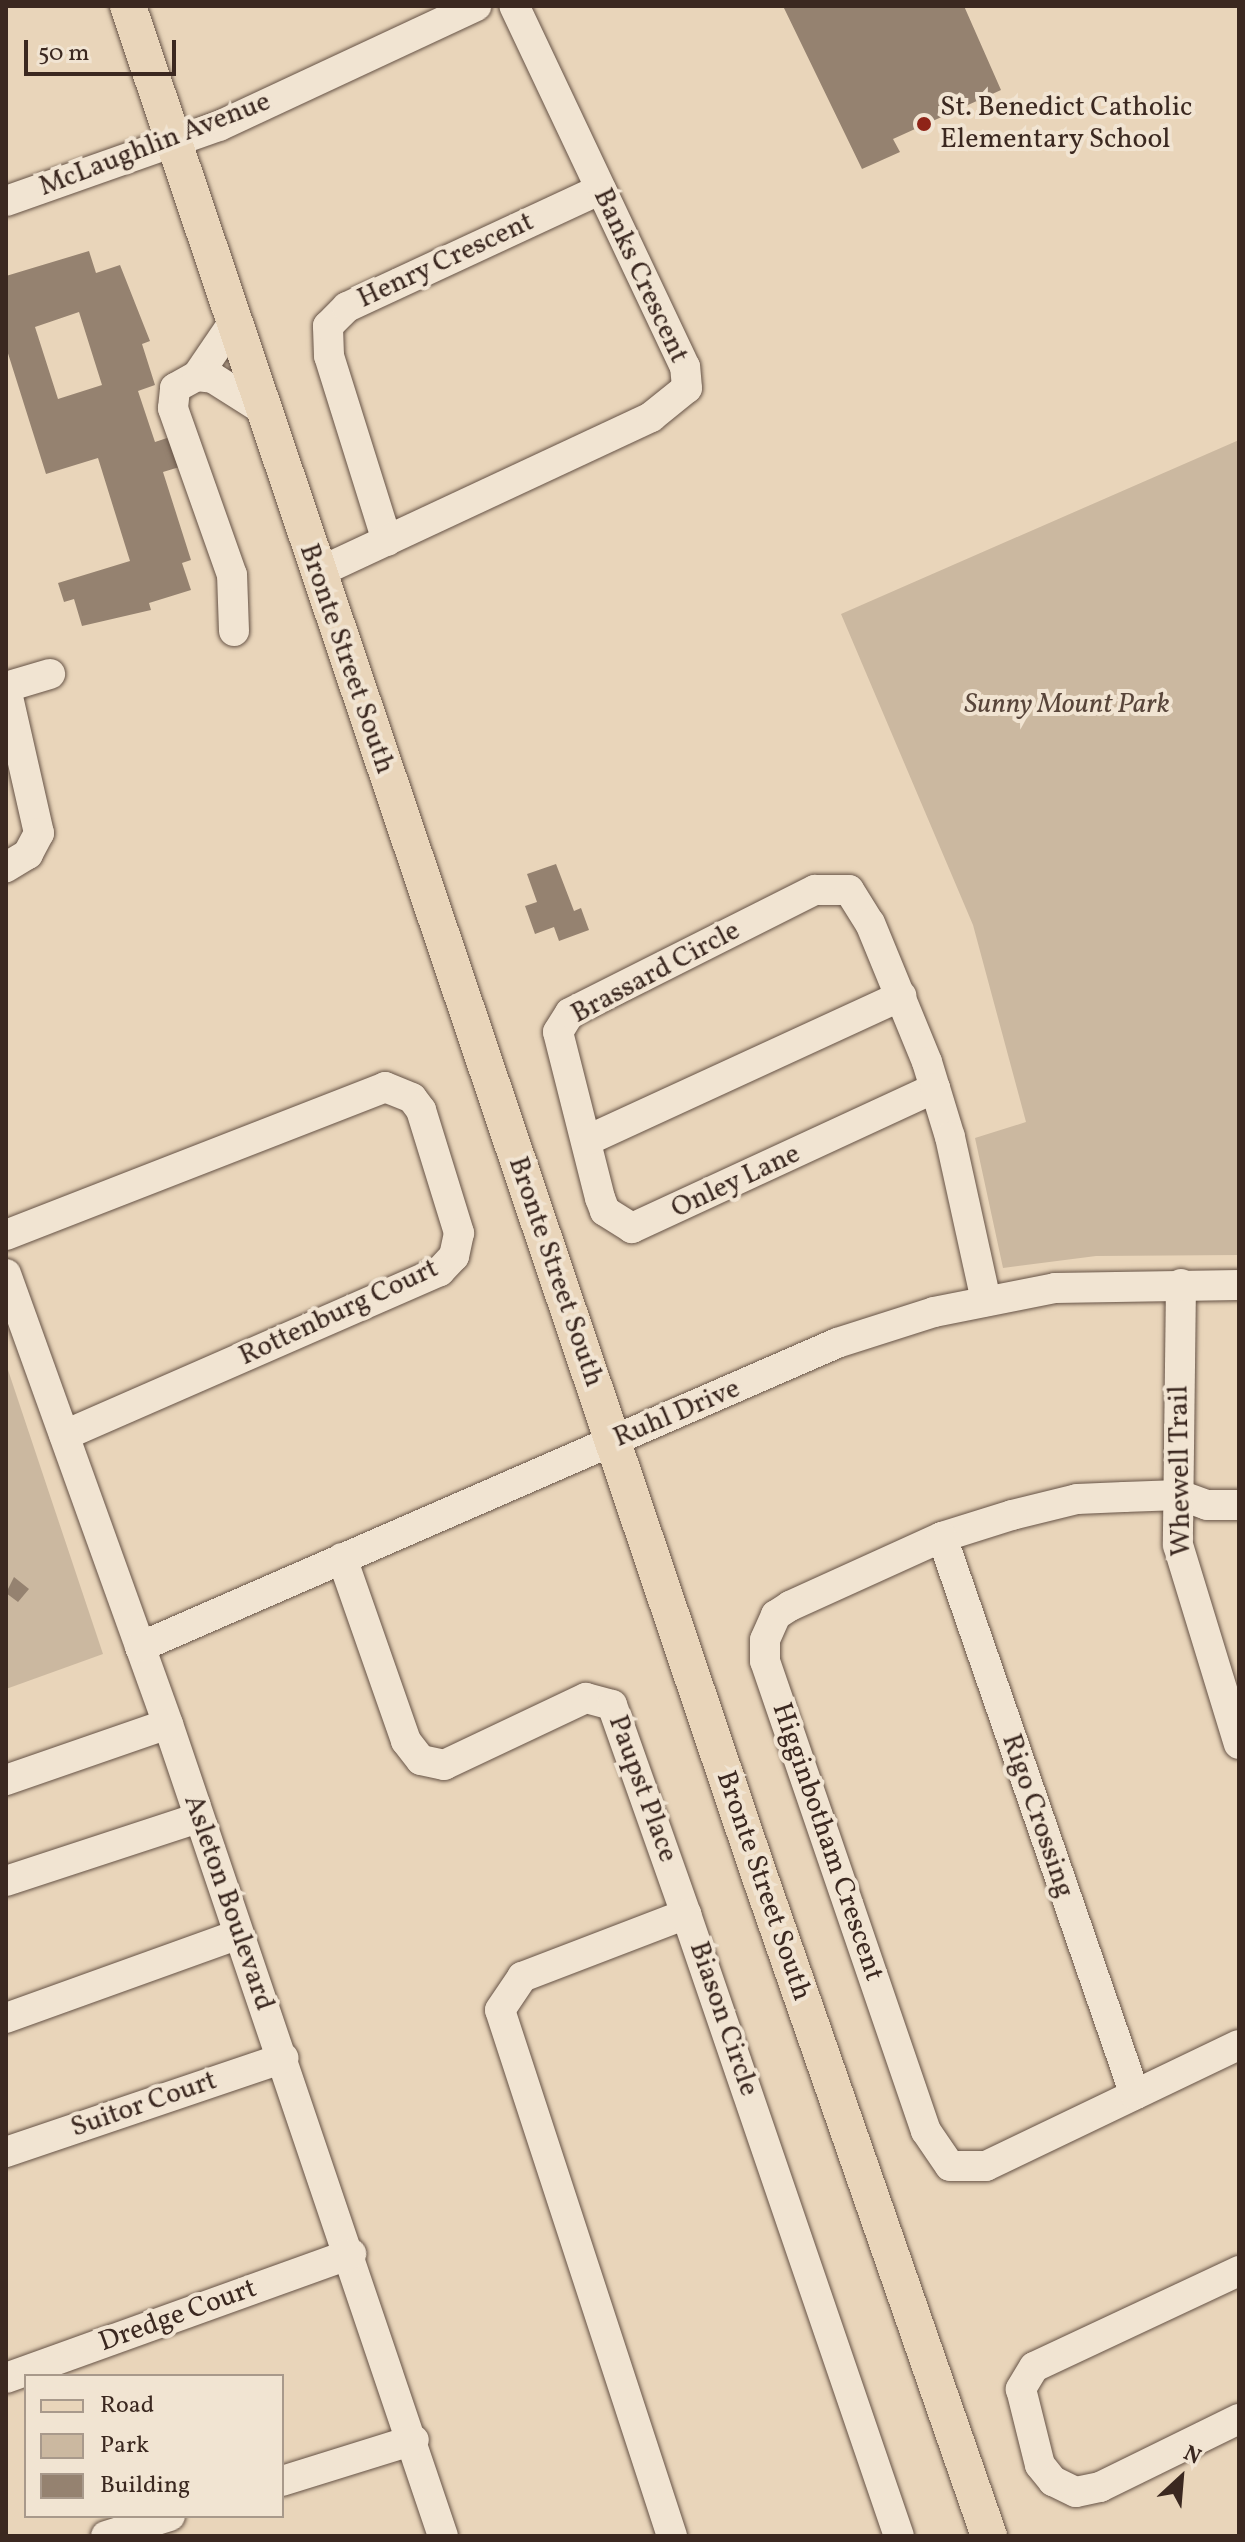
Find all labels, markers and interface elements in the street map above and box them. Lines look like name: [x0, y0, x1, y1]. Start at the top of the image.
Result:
scale bar: [28, 24, 180, 74]
text: 50 m: [38, 37, 90, 71]
street label: McLaughlin Avenue: [35, 85, 275, 205]
place label: St. Benedict Catholic Elementary School: [940, 91, 1193, 157]
marker: St. Benedict Catholic Elementary School: [915, 115, 933, 133]
street label: Banks Crescent: [585, 183, 695, 369]
street label: Henry Crescent: [352, 205, 540, 317]
street label: Bronte Street South: [291, 540, 401, 778]
park label: Sunny Mount Park: [964, 688, 1170, 722]
street label: Brassard Circle: [566, 914, 746, 1032]
street label: Onley Lane: [666, 1137, 806, 1227]
street label: Bronte Street South: [500, 1153, 610, 1391]
street label: Rottenburg Court: [234, 1252, 444, 1374]
street label: Ruhl Drive: [609, 1372, 745, 1456]
street label: Whewell Trail: [1163, 1385, 1199, 1557]
street label: Higginbotham Crescent: [764, 1699, 890, 1985]
street label: Paupst Place: [600, 1711, 684, 1867]
street label: Rigo Crossing: [993, 1730, 1081, 1902]
street label: Bronte Street South: [708, 1767, 818, 2005]
street label: Asleton Boulevard: [175, 1791, 281, 2015]
street label: Biason Circle: [681, 1937, 765, 2101]
street label: Suitor Court: [67, 2064, 221, 2146]
street label: Dredge Court: [95, 2272, 261, 2360]
legend: [24, 2374, 284, 2518]
text: Road: [100, 2389, 154, 2423]
text: Park: [100, 2429, 149, 2463]
north arrow: [1141, 2438, 1221, 2518]
text: N: [1178, 2439, 1206, 2473]
text: Building: [100, 2469, 190, 2503]

